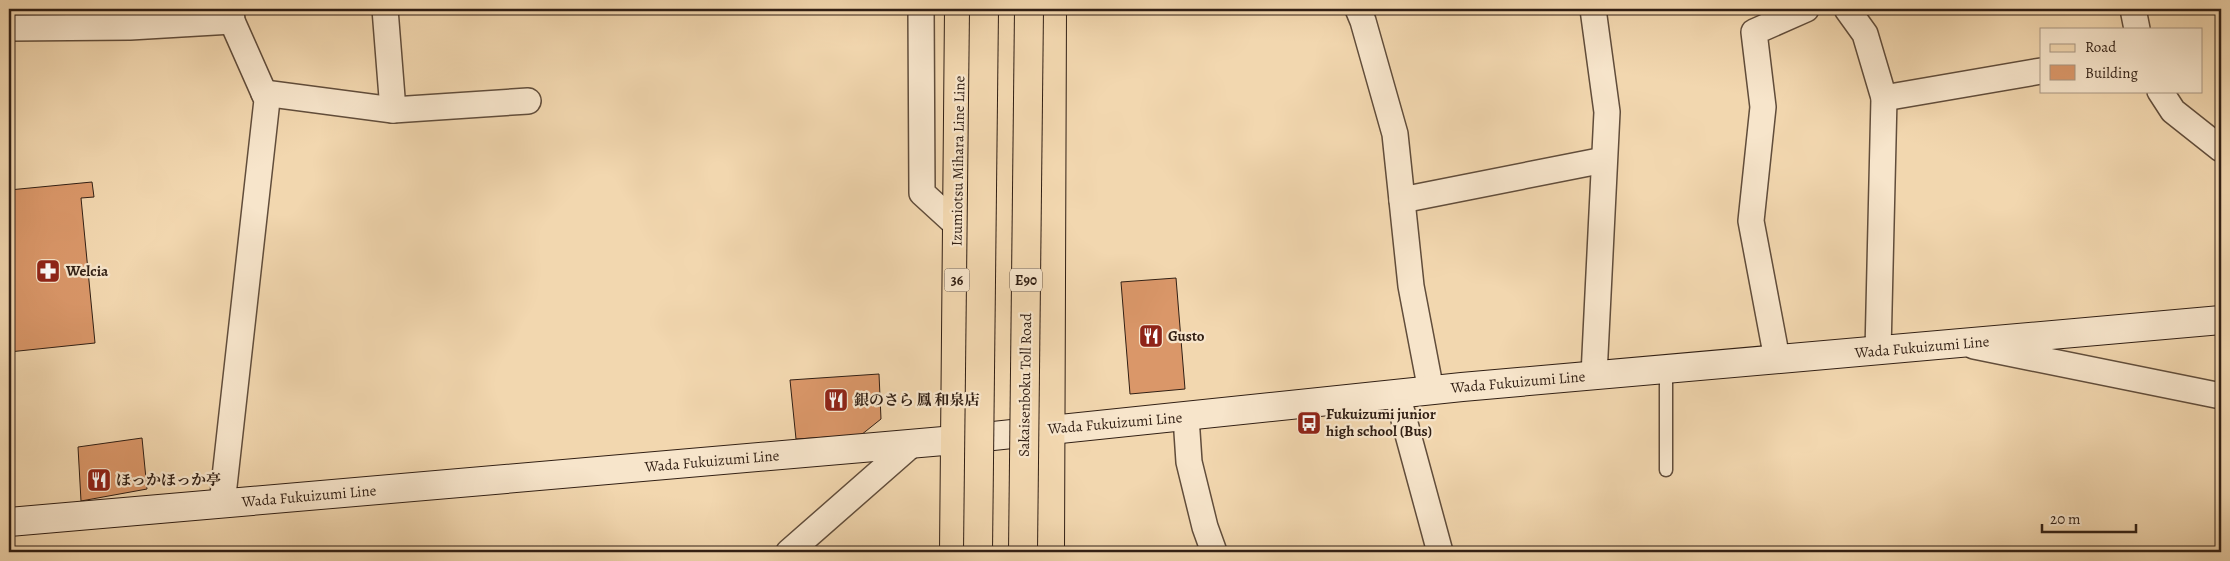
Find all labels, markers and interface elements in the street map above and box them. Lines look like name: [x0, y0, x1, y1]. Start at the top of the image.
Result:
legend: [2040, 28, 2202, 92]
text: Road: [2085, 37, 2117, 57]
text: Building: [2085, 63, 2138, 83]
street label: Izumiotsu Mihara Line Line: [947, 75, 969, 246]
pharmacy icon: Welcia: [35, 258, 61, 284]
place label: Welcia: [65, 261, 109, 281]
road number: 36: [944, 268, 970, 292]
road number: E90: [1010, 268, 1042, 292]
street label: Sakaisenboku Toll Road: [1014, 312, 1036, 457]
restaurant icon: Gusto: [1138, 323, 1164, 349]
place label: Gusto: [1168, 326, 1205, 346]
street label: Wada Fukuizumi Line: [1853, 331, 1990, 363]
street label: Wada Fukuizumi Line: [1449, 366, 1586, 398]
restaurant icon: 銀のさら 鳳 和泉店: [823, 387, 849, 413]
place label: 銀のさら 鳳 和泉店: [854, 390, 979, 410]
place label: Fukuizumi junior high school (Bus): [1326, 404, 1436, 441]
street label: Wada Fukuizumi Line: [1046, 407, 1183, 439]
bus stop icon: Fukuizumi junior high school (Bus): [1296, 410, 1322, 436]
street label: Wada Fukuizumi Line: [643, 445, 780, 477]
restaurant icon: ほっかほっか亭: [86, 467, 112, 493]
place label: ほっかほっか亭: [116, 470, 221, 490]
street label: Wada Fukuizumi Line: [240, 480, 377, 512]
scale bar: [2042, 501, 2136, 533]
text: 20 m: [2050, 509, 2081, 529]

